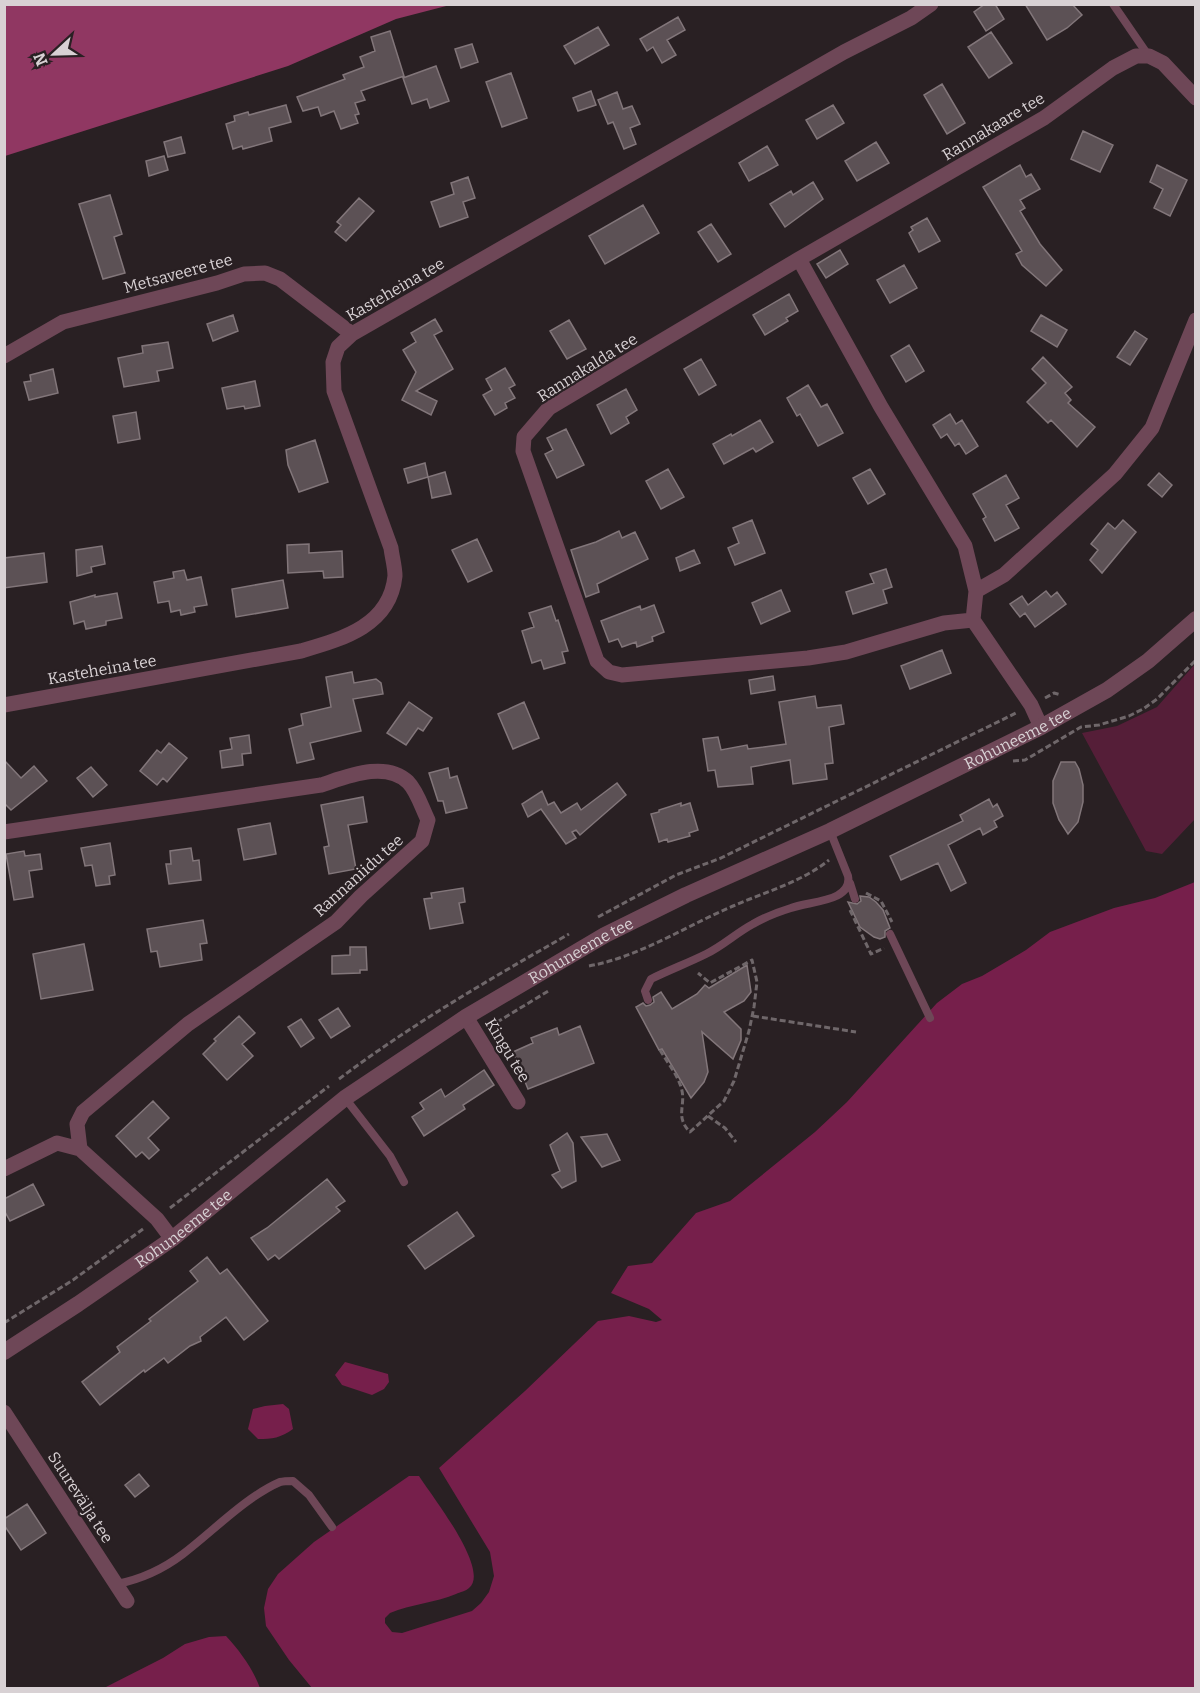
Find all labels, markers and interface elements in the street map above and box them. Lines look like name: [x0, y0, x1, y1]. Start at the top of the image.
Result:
north arrow: [24, 24, 84, 84]
text: N: [29, 50, 52, 69]
street label: Rannakaare tee: [939, 88, 1048, 164]
street label: Metsaveere tee: [122, 250, 235, 297]
street label: Kasteheina tee: [343, 254, 448, 325]
street label: Rannakalda tee: [534, 329, 641, 406]
street label: Kasteheina tee: [46, 651, 158, 688]
street label: Rohuneeme tee: [961, 703, 1075, 773]
street label: Rannaniidu tee: [310, 830, 407, 920]
street label: Rohuneeme tee: [525, 914, 636, 988]
street label: Kingu tee: [481, 1015, 534, 1086]
street label: Rohuneeme tee: [131, 1185, 236, 1272]
street label: Suurevälja tee: [44, 1448, 117, 1547]

